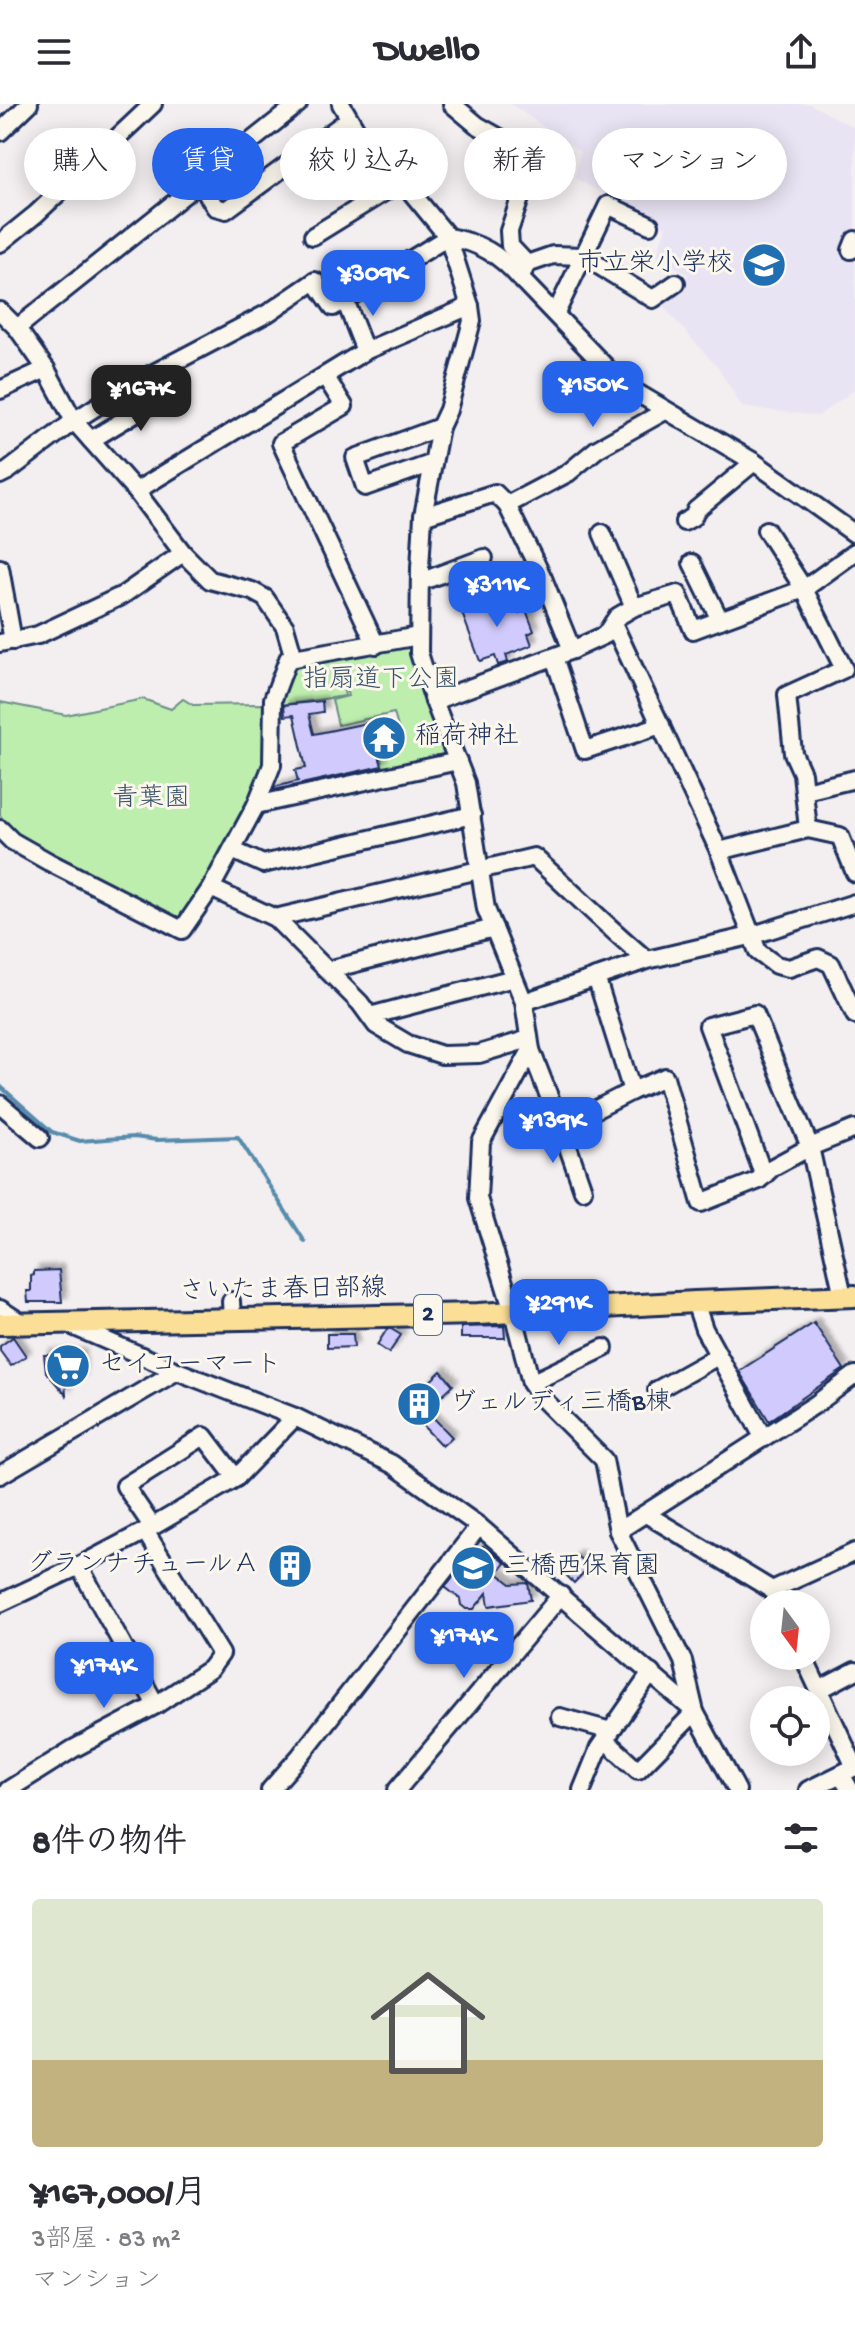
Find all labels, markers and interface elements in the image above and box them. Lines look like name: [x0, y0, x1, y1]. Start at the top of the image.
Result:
icon: menu: [32, 30, 76, 74]
icon: share: [779, 30, 823, 74]
text: Dwello: [375, 31, 480, 74]
chip: 購入: [24, 128, 136, 200]
chip: 賃貸: [152, 128, 264, 200]
chip: 絞り込み: [280, 128, 448, 200]
chip: 新着: [464, 128, 576, 200]
chip: マンション: [592, 128, 787, 200]
school or university icon: 市立栄小学校: [740, 241, 788, 289]
place label: 市立栄小学校: [577, 249, 733, 281]
pin: ¥309K: [317, 250, 429, 318]
text: ¥309K: [339, 260, 407, 291]
pin: ¥150K: [537, 361, 649, 429]
pin: ¥167K: [85, 365, 197, 433]
text: ¥150K: [560, 371, 626, 402]
text: ¥167K: [109, 375, 173, 406]
pin: ¥311K: [441, 561, 553, 629]
text: ¥311K: [467, 571, 527, 602]
park label: 指扇道下公園: [303, 665, 459, 697]
temple icon: 稲荷神社: [360, 714, 408, 762]
place label: 稲荷神社: [415, 721, 519, 754]
park label: 青葉園: [112, 783, 190, 816]
pin: ¥139K: [497, 1097, 609, 1165]
text: ¥139K: [521, 1107, 585, 1138]
street label: さいたま春日部線: [179, 1273, 387, 1309]
pin: ¥291K: [503, 1279, 615, 1347]
text: ¥291K: [528, 1289, 590, 1320]
road number: 2: [414, 1295, 442, 1335]
supermarket icon: セイコーマート: [44, 1342, 92, 1390]
place label: セイコーマート: [99, 1351, 282, 1382]
building icon: ヴェルディ三橋B棟: [395, 1380, 443, 1428]
place label: ヴェルディ三橋B棟: [450, 1387, 671, 1420]
building icon: グランナチュールＡ: [266, 1542, 314, 1590]
school or university icon: 三橋西保育園: [449, 1544, 497, 1592]
place label: グランナチュールＡ: [27, 1549, 259, 1582]
place label: 三橋西保育園: [504, 1551, 660, 1584]
north arrow: [750, 1590, 830, 1670]
map controls: [750, 1590, 830, 1766]
pin: ¥174K: [408, 1612, 520, 1680]
text: ¥174K: [433, 1622, 495, 1653]
pin: ¥174K: [48, 1642, 160, 1710]
text: ¥174K: [73, 1652, 135, 1683]
button: locate: [750, 1686, 830, 1766]
icon: filters: [779, 1816, 823, 1860]
text: 8件の物件: [32, 1825, 187, 1865]
icon: home: [356, 1951, 500, 2095]
text: ¥167,000/月: [32, 2176, 207, 2216]
text: 3部屋 · 83 m²: [32, 2226, 181, 2257]
text: マンション: [32, 2267, 161, 2298]

